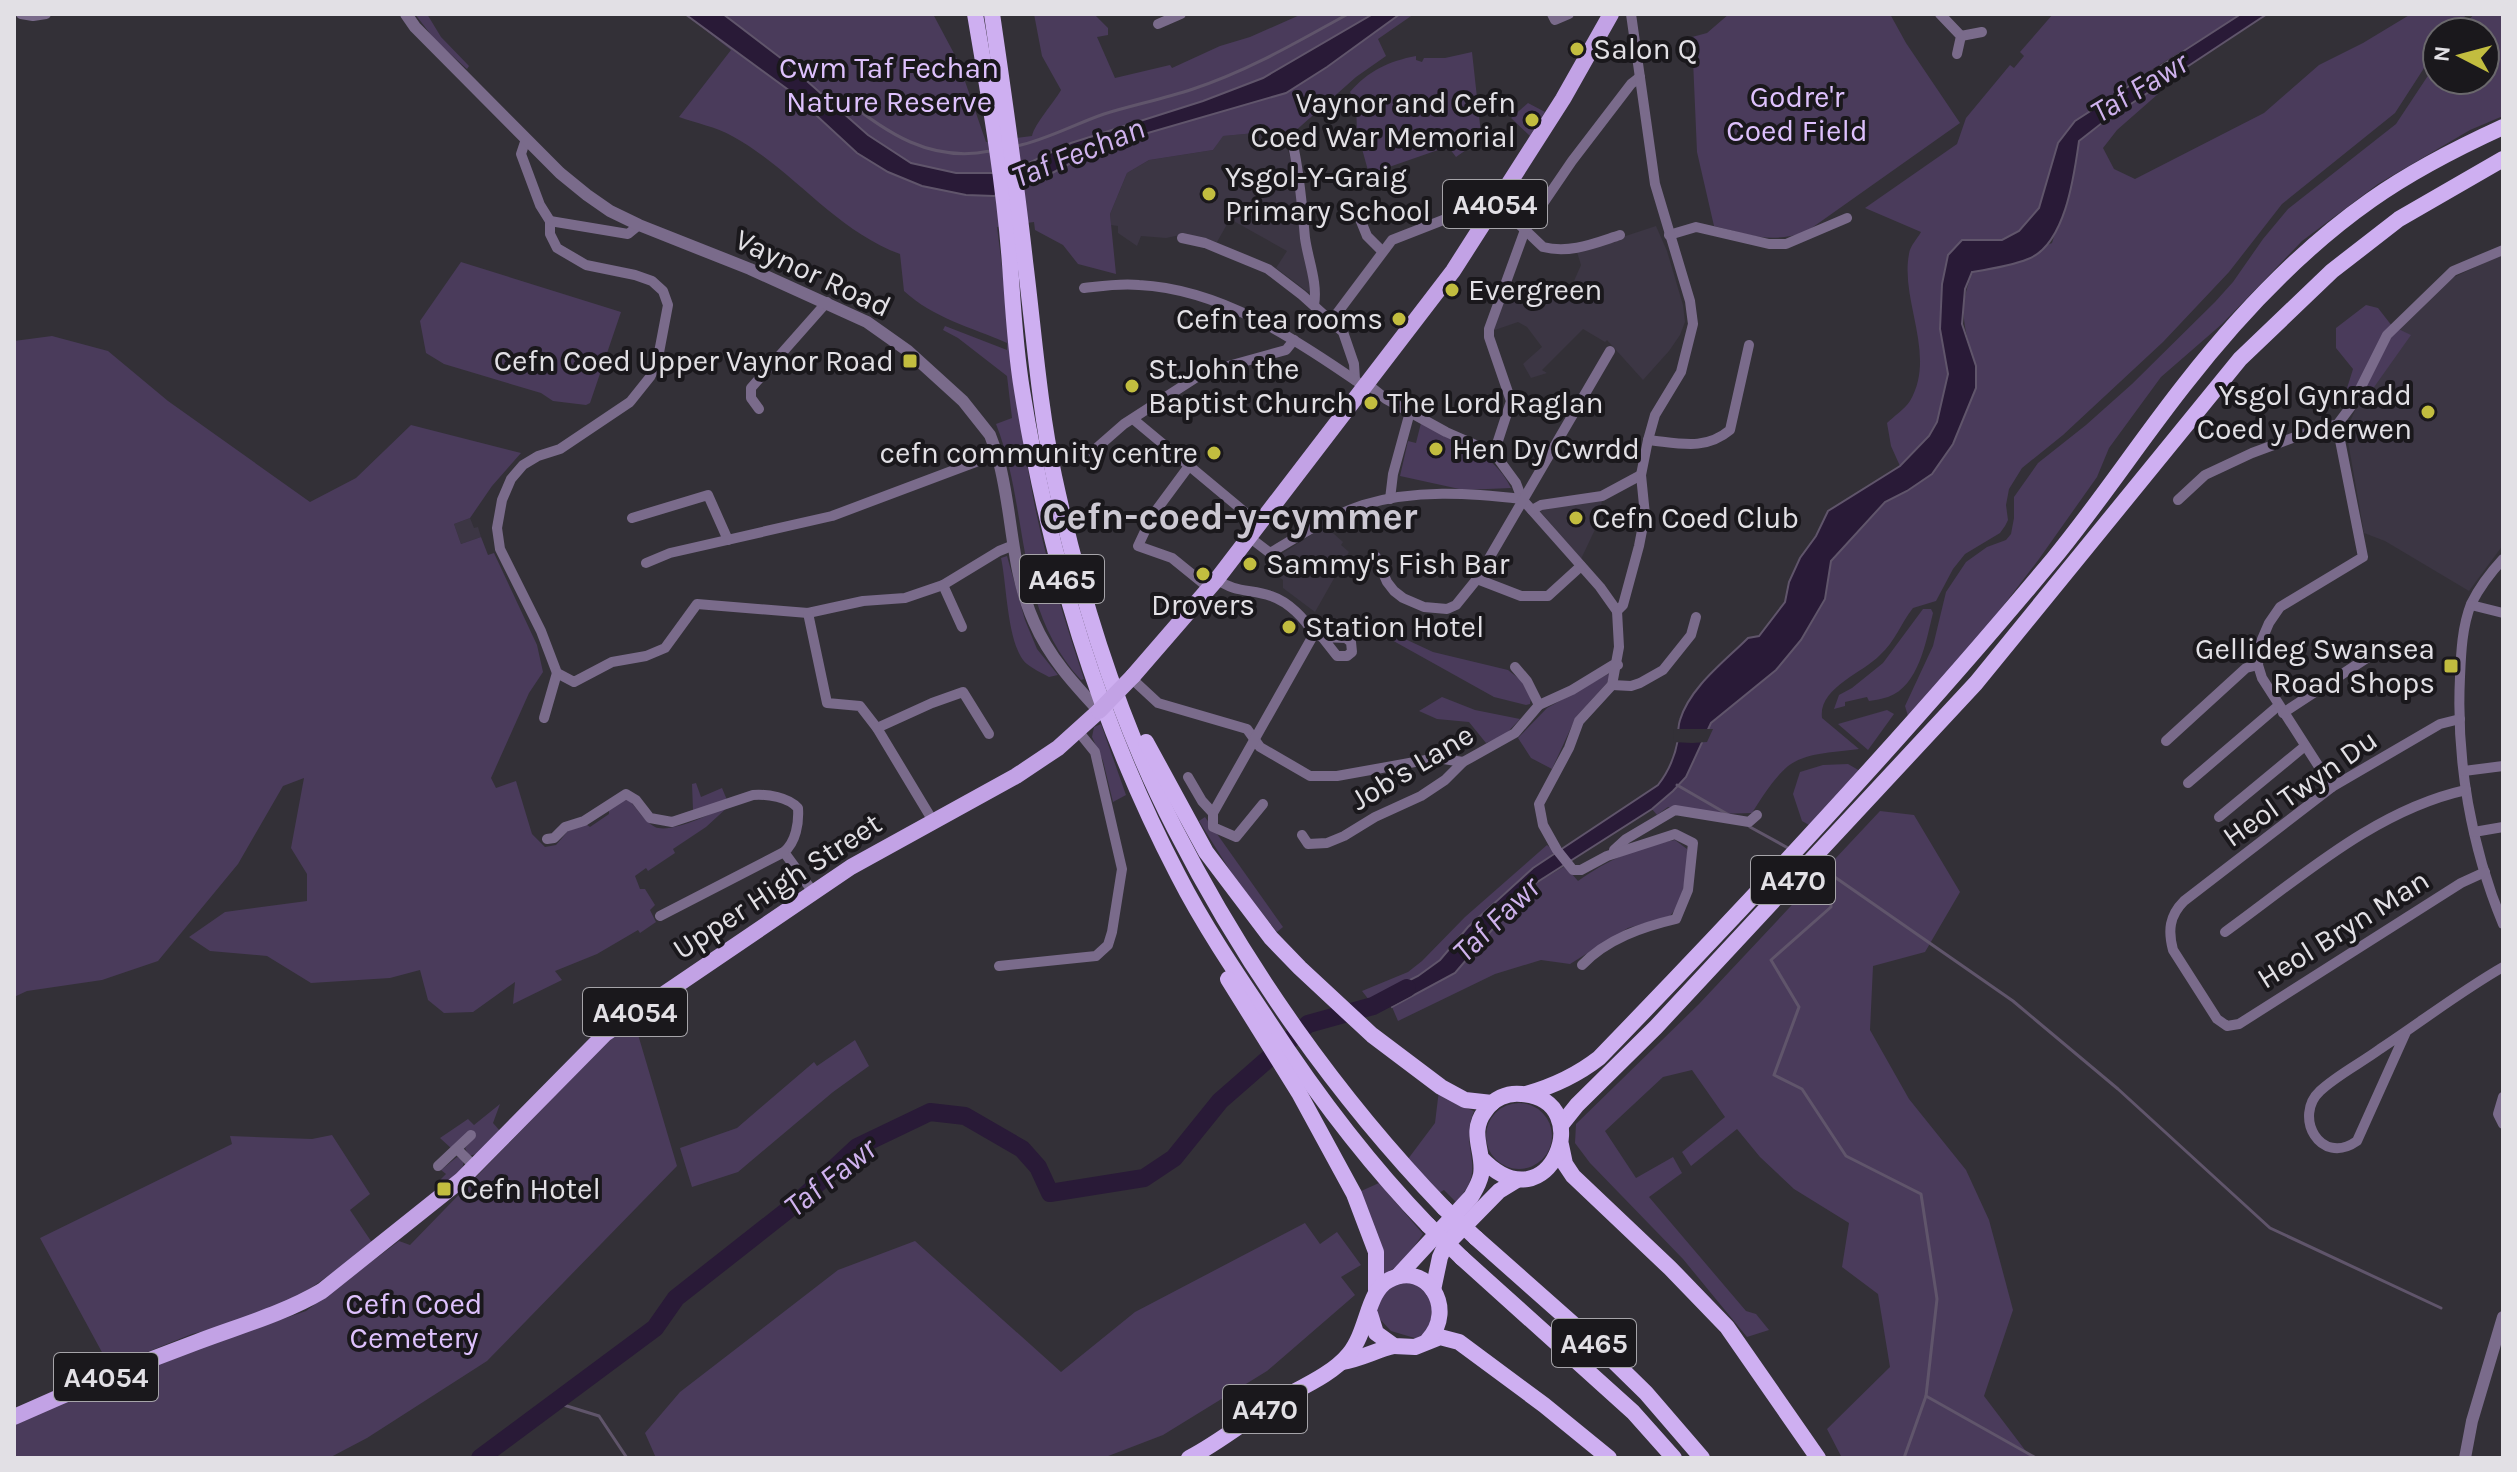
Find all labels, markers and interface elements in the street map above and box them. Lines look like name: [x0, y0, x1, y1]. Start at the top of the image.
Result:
north arrow: [2421, 16, 2501, 96]
place label: Salon Q: [1593, 31, 1697, 67]
marker: Salon Q: [1568, 40, 1586, 58]
water label: Taf Fawr: [2084, 43, 2196, 131]
text: N: [2428, 45, 2456, 63]
park label: Cwm Taf Fechan Nature Reserve: [779, 50, 999, 120]
park label: Godre'r Coed Field: [1726, 79, 1868, 149]
place label: Vaynor and Cefn Coed War Memorial: [1251, 85, 1516, 155]
water label: Taf Fechan: [1007, 109, 1150, 196]
marker: Vaynor and Cefn Coed War Memorial: [1523, 111, 1541, 129]
place label: Ysgol-Y-Graig Primary School: [1225, 159, 1431, 229]
road number: A4054: [1443, 180, 1547, 228]
marker: Ysgol-Y-Graig Primary School: [1200, 185, 1218, 203]
street label: Vaynor Road: [729, 221, 897, 325]
place label: Evergreen: [1468, 272, 1602, 308]
marker: Evergreen: [1443, 281, 1461, 299]
place label: Cefn tea rooms: [1176, 301, 1383, 337]
marker: Cefn tea rooms: [1390, 310, 1408, 328]
place label: Cefn Coed Upper Vaynor Road: [494, 343, 894, 379]
place label: St.John the Baptist Church: [1148, 351, 1354, 421]
marker: Cefn Coed Upper Vaynor Road: [901, 352, 919, 370]
marker: St.John the Baptist Church: [1123, 377, 1141, 395]
place label: Ysgol Gynradd Coed y Dderwen: [2197, 377, 2412, 447]
place label: The Lord Raglan: [1387, 385, 1604, 421]
marker: The Lord Raglan: [1362, 394, 1380, 412]
marker: Ysgol Gynradd Coed y Dderwen: [2419, 403, 2437, 421]
place label: Hen Dy Cwrdd: [1452, 431, 1640, 467]
place label: cefn community centre: [880, 435, 1198, 471]
marker: Hen Dy Cwrdd: [1427, 440, 1445, 458]
marker: cefn community centre: [1205, 444, 1223, 462]
district label: Cefn-coed-y-cymmer: [1042, 494, 1418, 539]
place label: Cefn Coed Club: [1592, 500, 1799, 536]
marker: Cefn Coed Club: [1567, 509, 1585, 527]
place label: Sammy's Fish Bar: [1266, 546, 1510, 582]
road number: A465: [1020, 555, 1104, 603]
marker: Sammy's Fish Bar: [1241, 555, 1259, 573]
marker: Drovers: [1194, 565, 1212, 583]
place label: Drovers: [1151, 587, 1255, 623]
place label: Station Hotel: [1305, 609, 1484, 645]
marker: Station Hotel: [1280, 618, 1298, 636]
place label: Gellideg Swansea Road Shops: [2195, 631, 2435, 701]
marker: Gellideg Swansea Road Shops: [2442, 657, 2460, 675]
street label: Job's Lane: [1344, 716, 1480, 818]
street label: Heol Twyn Du: [2216, 721, 2384, 855]
street label: Upper High Street: [666, 805, 888, 967]
road number: A470: [1751, 856, 1835, 904]
street label: Heol Bryn Man: [2250, 862, 2436, 996]
water label: Taf Fawr: [1445, 868, 1548, 970]
road number: A4054: [583, 988, 687, 1036]
water label: Taf Fawr: [777, 1129, 885, 1225]
place label: Cefn Hotel: [460, 1171, 601, 1207]
marker: Cefn Hotel: [435, 1180, 453, 1198]
park label: Cefn Coed Cemetery: [345, 1286, 483, 1356]
road number: A465: [1552, 1319, 1636, 1367]
road number: A4054: [54, 1353, 158, 1401]
road number: A470: [1223, 1385, 1307, 1433]

